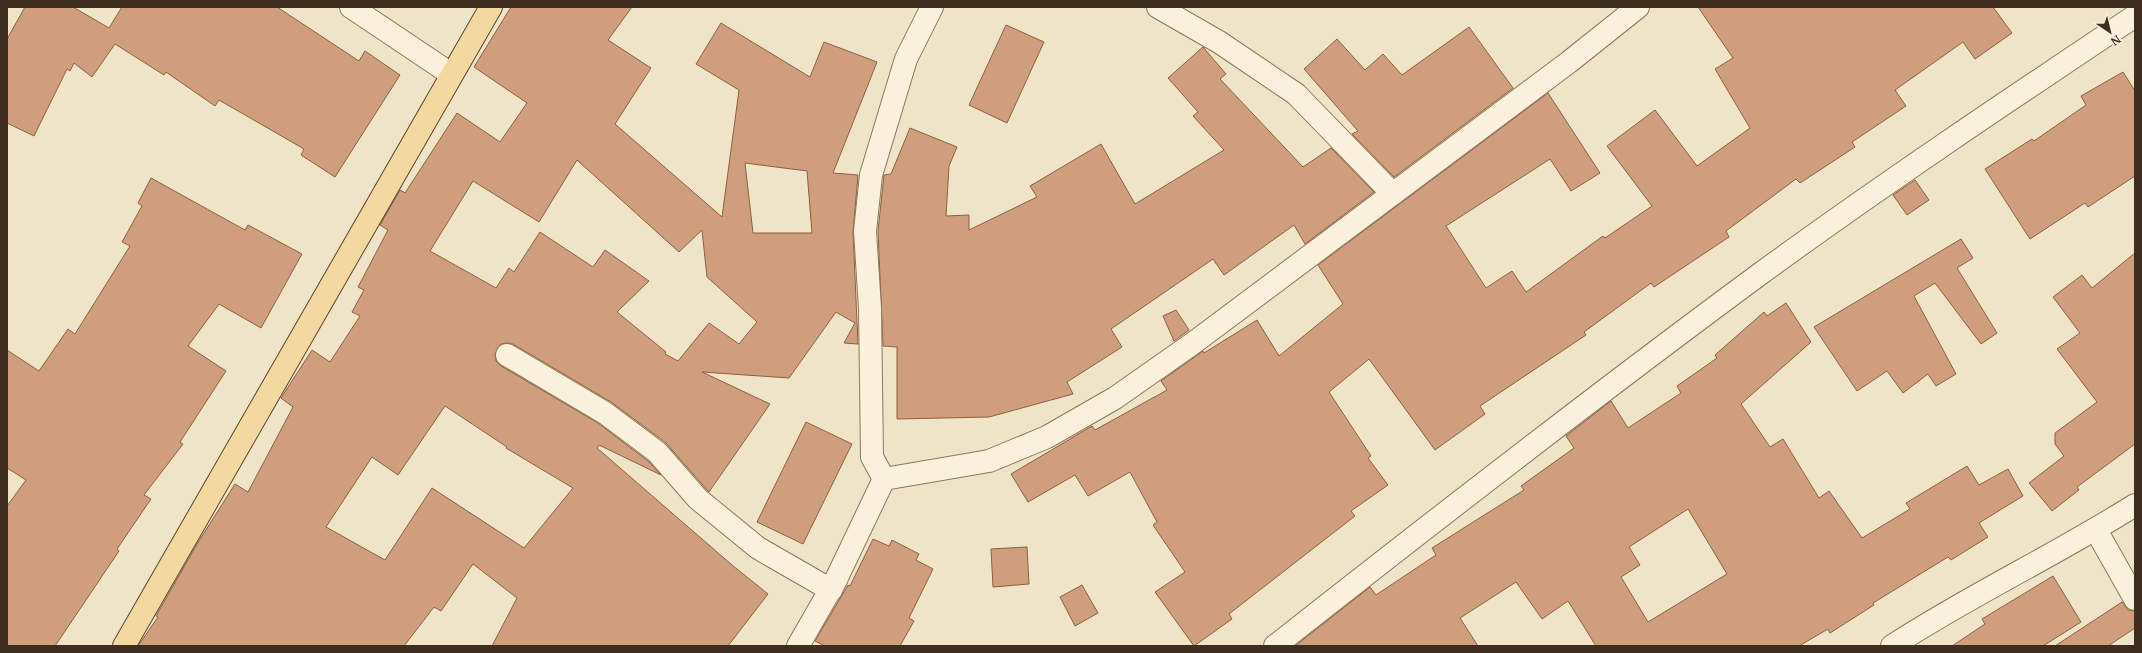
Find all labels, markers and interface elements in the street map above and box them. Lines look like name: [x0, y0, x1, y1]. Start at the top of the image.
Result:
north arrow: [2090, 12, 2130, 52]
text: N: [2108, 32, 2123, 49]

